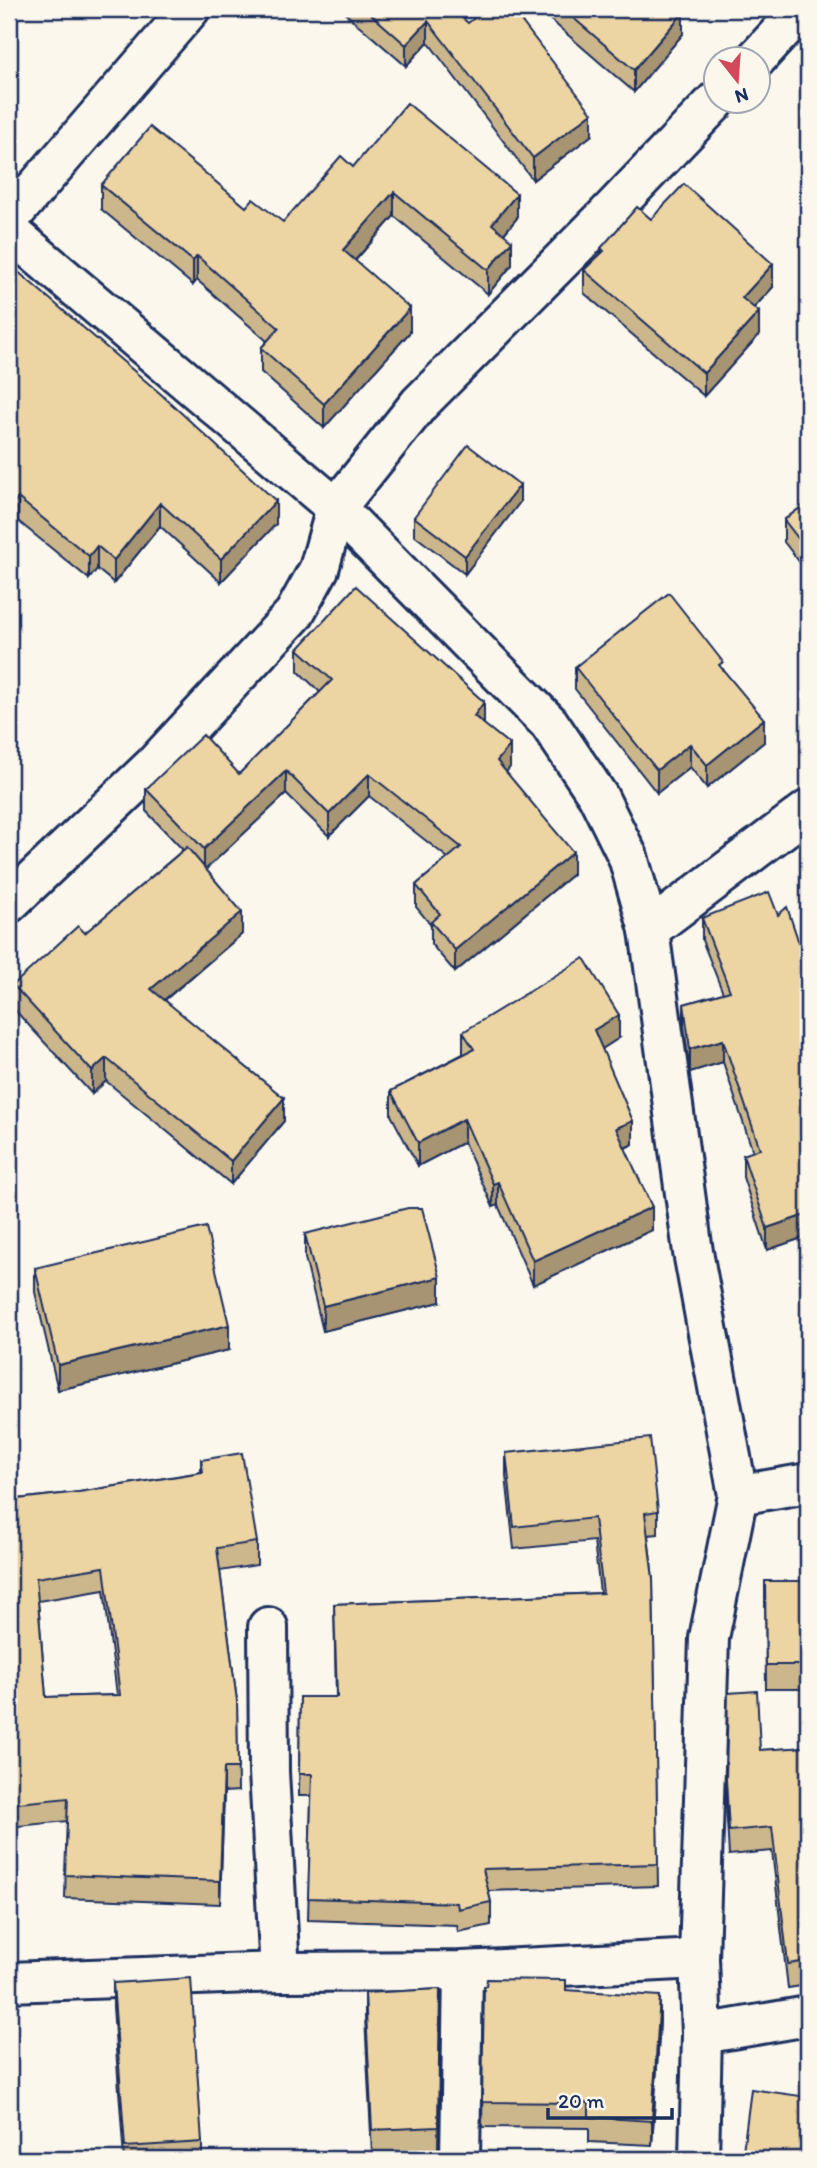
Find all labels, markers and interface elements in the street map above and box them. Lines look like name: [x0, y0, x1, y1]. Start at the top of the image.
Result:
north arrow: [702, 46, 772, 116]
text: N: [732, 83, 751, 109]
scale bar: [548, 2077, 672, 2121]
text: 20 m: [558, 2088, 605, 2113]

